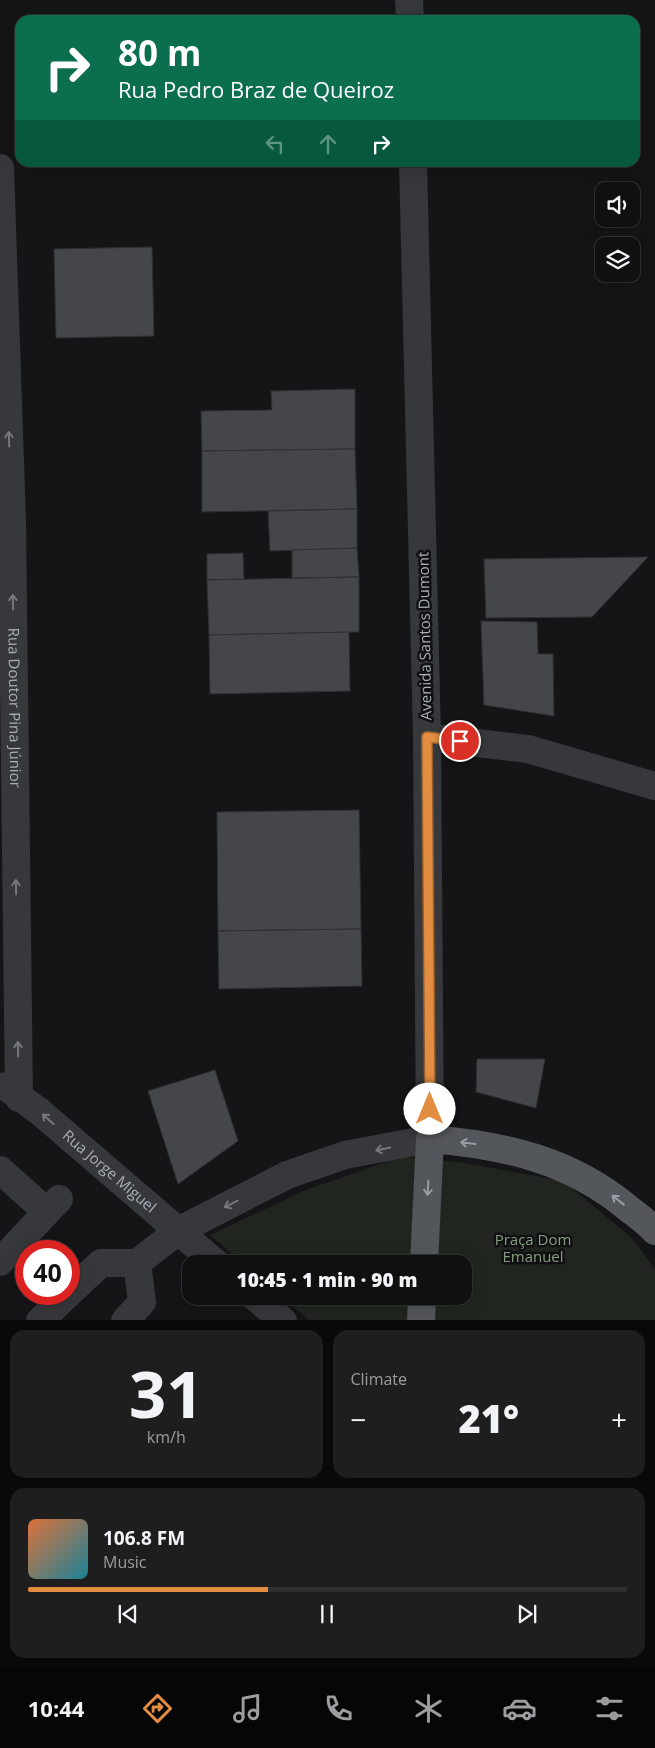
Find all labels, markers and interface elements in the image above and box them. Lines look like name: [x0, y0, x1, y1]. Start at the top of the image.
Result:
text: 80 m: [118, 29, 201, 76]
icon: right: [35, 35, 100, 100]
text: Rua Pedro Braz de Queiroz: [118, 74, 394, 104]
icon: left: [261, 130, 289, 158]
icon: ahead: [314, 130, 342, 158]
icon: right: [367, 130, 395, 158]
map controls: [595, 182, 640, 282]
button: sound: [595, 182, 640, 227]
button: layers: [595, 237, 640, 282]
one-way arrow: [4, 432, 14, 448]
street label: Avenida Santos Dumont: [413, 552, 435, 720]
one-way arrow: [8, 594, 18, 610]
street label: Rua Doutor Pina Júnior: [4, 628, 26, 788]
pin: [439, 720, 481, 762]
icon: arrive: [446, 727, 474, 755]
one-way arrow: [12, 879, 21, 895]
one-way arrow: [14, 1042, 23, 1058]
position arrow: [403, 1082, 455, 1134]
one-way arrow: [42, 1114, 55, 1125]
street label: Rua Jorge Miguel: [59, 1125, 161, 1217]
one-way arrow: [460, 1138, 476, 1148]
one-way arrow: [375, 1144, 391, 1154]
one-way arrow: [423, 1180, 432, 1196]
one-way arrow: [612, 1194, 625, 1205]
one-way arrow: [224, 1200, 239, 1209]
park label: Praça Dom Emanuel: [495, 1229, 571, 1266]
speed limit sign: 40: [15, 1240, 80, 1305]
text: 10:45 · 1 min · 90 m: [237, 1267, 417, 1293]
text: 31: [129, 1349, 203, 1437]
text: Climate: [351, 1368, 407, 1390]
text: 21°: [458, 1392, 519, 1444]
text: −: [351, 1400, 367, 1438]
text: +: [611, 1400, 627, 1438]
text: km/h: [147, 1426, 186, 1448]
text: 106.8 FM: [103, 1525, 185, 1551]
text: Music: [103, 1551, 147, 1573]
icon: previous: [114, 1600, 142, 1628]
icon: pause: [313, 1600, 341, 1628]
icon: next: [513, 1600, 541, 1628]
icon: directions: [140, 1691, 175, 1726]
icon: music: [230, 1691, 265, 1726]
icon: phone: [321, 1691, 356, 1726]
icon: climate: [411, 1691, 446, 1726]
icon: car: [502, 1691, 537, 1726]
icon: filters: [592, 1691, 627, 1726]
text: 10:44: [28, 1693, 84, 1723]

